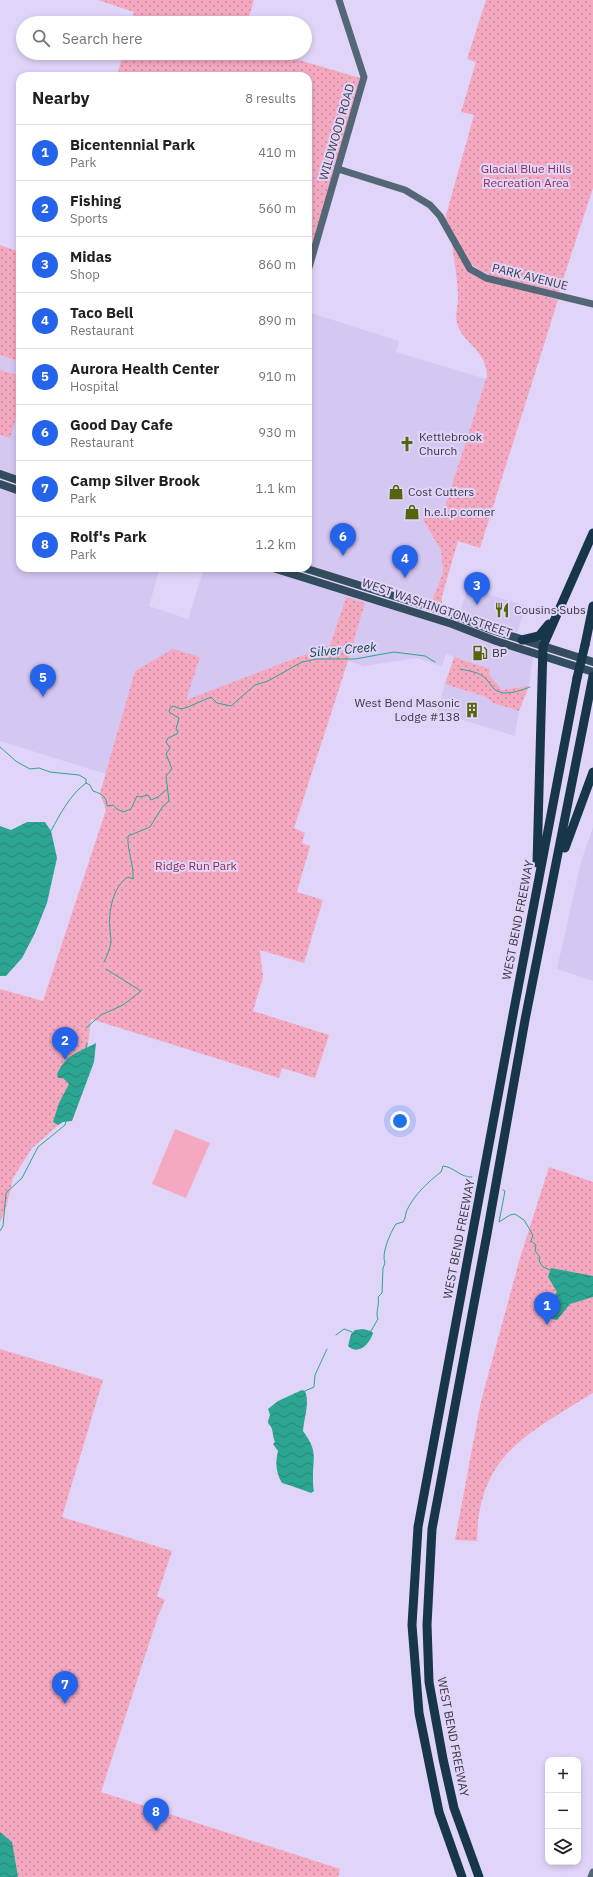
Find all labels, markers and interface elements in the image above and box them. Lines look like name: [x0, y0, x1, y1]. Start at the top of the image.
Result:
search box: [16, 16, 312, 60]
icon: search: [30, 27, 52, 49]
text: Search here: [62, 29, 142, 48]
street label: WILDWOOD ROAD: [316, 82, 357, 182]
text: Nearby: [32, 87, 90, 109]
text: 8 results: [245, 90, 296, 107]
text: Bicentennial Park: [70, 135, 195, 154]
text: 1: [41, 144, 49, 161]
text: 410 m: [258, 144, 296, 161]
text: Park: [70, 154, 96, 171]
park label: Glacial Blue Hills Recreation Area: [481, 161, 571, 190]
text: Fishing: [70, 191, 121, 210]
text: 2: [41, 200, 49, 217]
text: 560 m: [258, 200, 296, 217]
text: Sports: [70, 210, 108, 227]
text: Midas: [70, 247, 112, 266]
text: 3: [41, 256, 49, 273]
text: 860 m: [258, 256, 296, 273]
street label: PARK AVENUE: [491, 260, 570, 293]
text: Shop: [70, 266, 100, 283]
text: Taco Bell: [70, 303, 133, 322]
text: 4: [41, 312, 49, 329]
text: 890 m: [258, 312, 296, 329]
text: Restaurant: [70, 322, 134, 339]
text: Aurora Health Center: [70, 359, 219, 378]
text: 5: [41, 368, 49, 385]
text: 910 m: [258, 368, 296, 385]
text: Hospital: [70, 378, 119, 395]
text: Good Day Cafe: [70, 415, 173, 434]
text: 6: [41, 424, 49, 441]
text: 930 m: [258, 424, 296, 441]
place label: Kettlebrook Church: [419, 429, 483, 458]
text: Restaurant: [70, 434, 134, 451]
church icon: Kettlebrook Church: [398, 435, 416, 453]
text: Camp Silver Brook: [70, 471, 200, 490]
text: 7: [41, 480, 49, 497]
text: 1.1 km: [256, 480, 296, 497]
shop icon: Cost Cutters: [387, 483, 405, 501]
place label: Cost Cutters: [408, 484, 475, 499]
text: Park: [70, 490, 96, 507]
shop icon: h.e.l.p corner: [403, 503, 421, 521]
place label: h.e.l.p corner: [424, 504, 496, 519]
pin: 6: [330, 523, 356, 556]
text: Rolf's Park: [70, 527, 147, 546]
text: 8: [41, 536, 49, 553]
text: 1.2 km: [256, 536, 296, 553]
pin: 4: [392, 545, 418, 578]
text: Park: [70, 546, 96, 563]
pin: 3: [464, 572, 490, 605]
street label: WEST WASHINGTON STREET: [360, 575, 514, 640]
restaurant icon: Cousins Subs: [493, 601, 511, 619]
place label: Cousins Subs: [514, 602, 586, 617]
water label: Silver Creek: [309, 638, 378, 661]
fuel station icon: BP: [471, 644, 489, 662]
place label: BP: [492, 645, 507, 660]
pin: 5: [30, 664, 56, 697]
place label: West Bend Masonic Lodge #138: [354, 695, 460, 724]
building icon: West Bend Masonic Lodge #138: [463, 701, 481, 719]
park label: Ridge Run Park: [155, 858, 238, 873]
street label: WEST BEND FREEWAY: [499, 859, 536, 981]
pin: 2: [52, 1027, 78, 1060]
your location: [390, 1111, 410, 1131]
street label: WEST BEND FREEWAY: [440, 1178, 477, 1300]
pin: 1: [534, 1292, 560, 1325]
pin: 7: [52, 1671, 78, 1704]
street label: WEST BEND FREEWAY: [435, 1676, 472, 1798]
map controls: [545, 1757, 581, 1865]
button: +: [545, 1757, 581, 1793]
button: −: [545, 1793, 581, 1829]
pin: 8: [143, 1798, 169, 1831]
button: layers: [545, 1829, 581, 1865]

